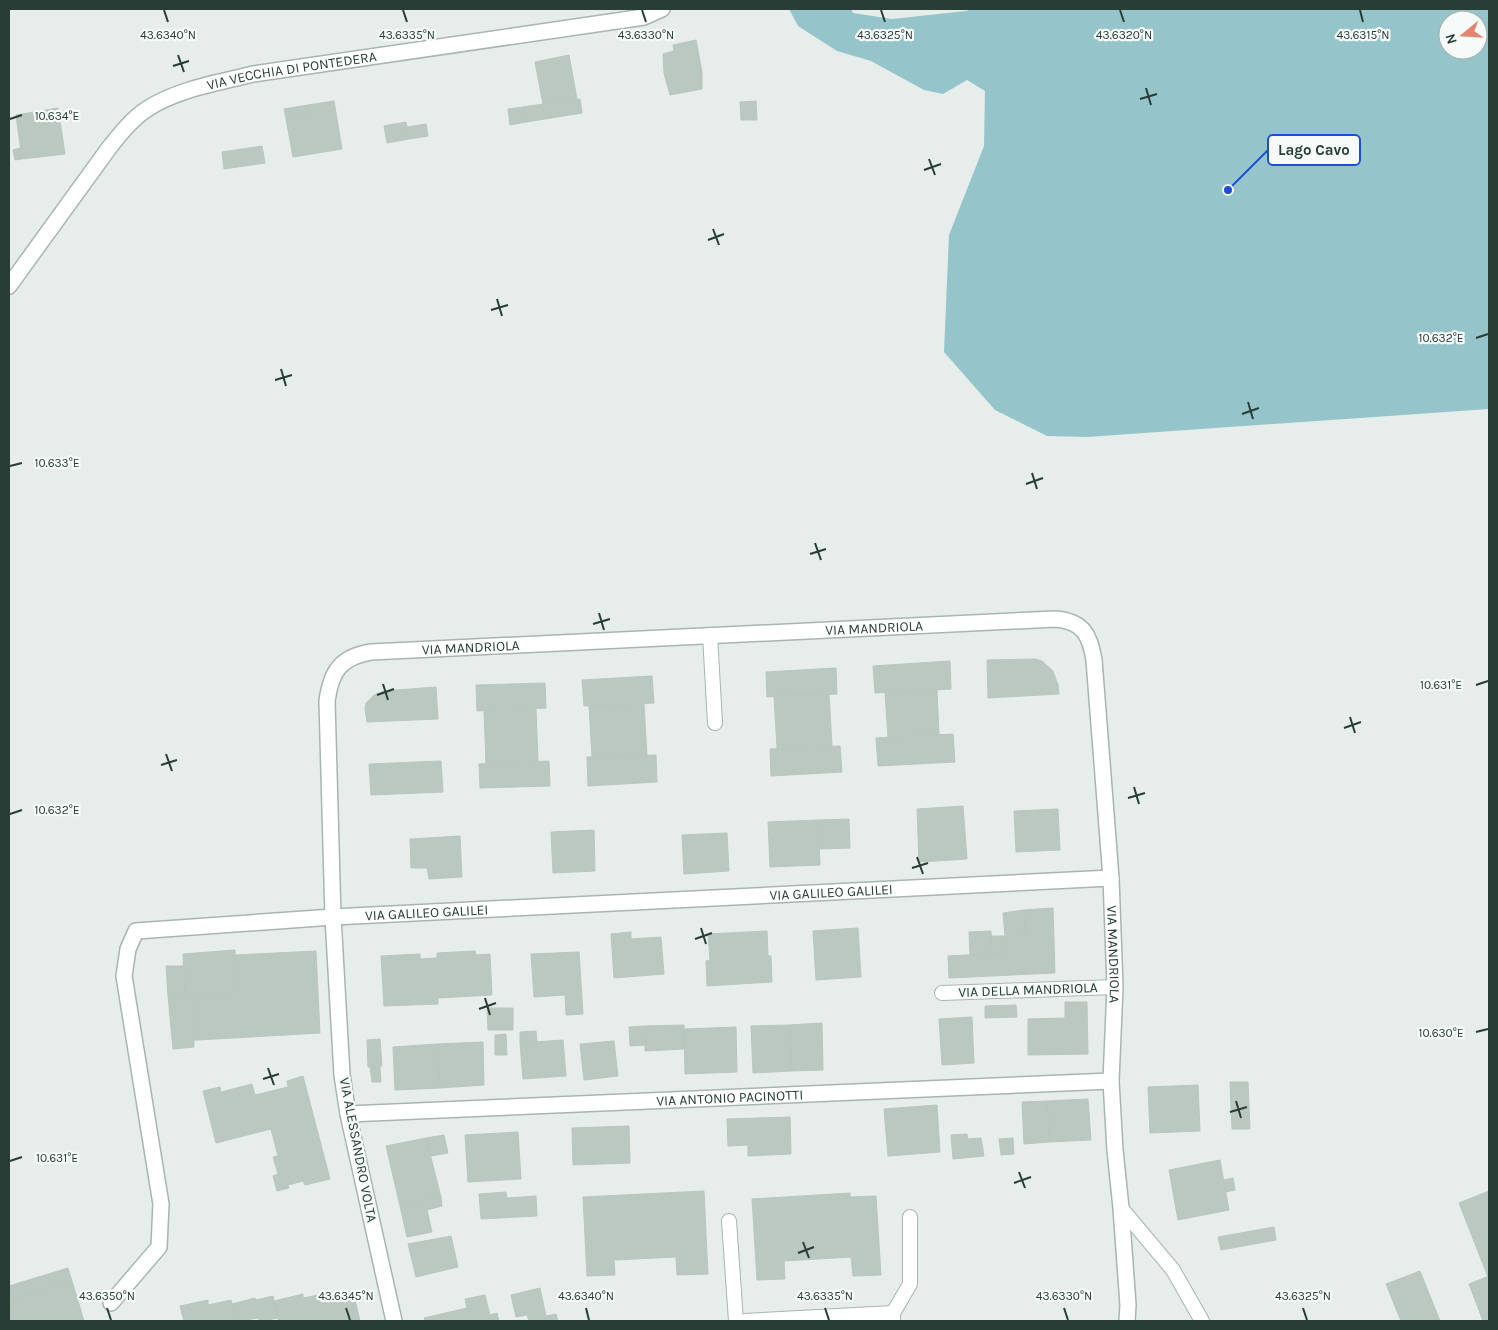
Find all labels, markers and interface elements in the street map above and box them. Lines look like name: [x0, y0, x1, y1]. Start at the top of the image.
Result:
north arrow: [1438, 10, 1488, 60]
text: 43.6340°N: [140, 28, 196, 42]
text: 43.6335°N: [379, 28, 435, 42]
text: 43.6330°N: [618, 28, 674, 42]
text: 43.6325°N: [857, 28, 913, 42]
text: 43.6320°N: [1096, 28, 1152, 42]
text: 43.6315°N: [1337, 28, 1389, 42]
text: N: [1441, 31, 1461, 46]
street label: VIA VECCHIA DI PONTEDERA: [205, 48, 378, 93]
text: 10.634°E: [35, 109, 79, 123]
callout: Lago Cavo: [1268, 135, 1360, 165]
text: Lago Cavo: [1278, 141, 1350, 159]
text: 10.632°E: [1419, 331, 1463, 345]
text: 10.633°E: [34, 456, 80, 470]
street label: VIA MANDRIOLA: [825, 617, 924, 639]
street label: VIA MANDRIOLA: [421, 636, 520, 658]
text: 10.631°E: [1420, 678, 1462, 692]
text: 10.632°E: [35, 803, 79, 817]
street label: VIA GALILEO GALILEI: [769, 880, 893, 904]
street label: VIA GALILEO GALILEI: [365, 901, 489, 924]
street label: VIA MANDRIOLA: [1104, 905, 1124, 1004]
street label: VIA DELLA MANDRIOLA: [958, 979, 1098, 1001]
text: 10.630°E: [1418, 1026, 1464, 1040]
street label: VIA ALESSANDRO VOLTA: [336, 1076, 380, 1224]
street label: VIA ANTONIO PACINOTTI: [656, 1086, 803, 1109]
text: 10.631°E: [36, 1151, 78, 1165]
text: 43.6350°N: [79, 1289, 135, 1303]
text: 43.6345°N: [318, 1289, 374, 1303]
text: 43.6340°N: [558, 1289, 614, 1303]
text: 43.6335°N: [797, 1289, 853, 1303]
text: 43.6330°N: [1036, 1289, 1092, 1303]
text: 43.6325°N: [1275, 1289, 1331, 1303]

